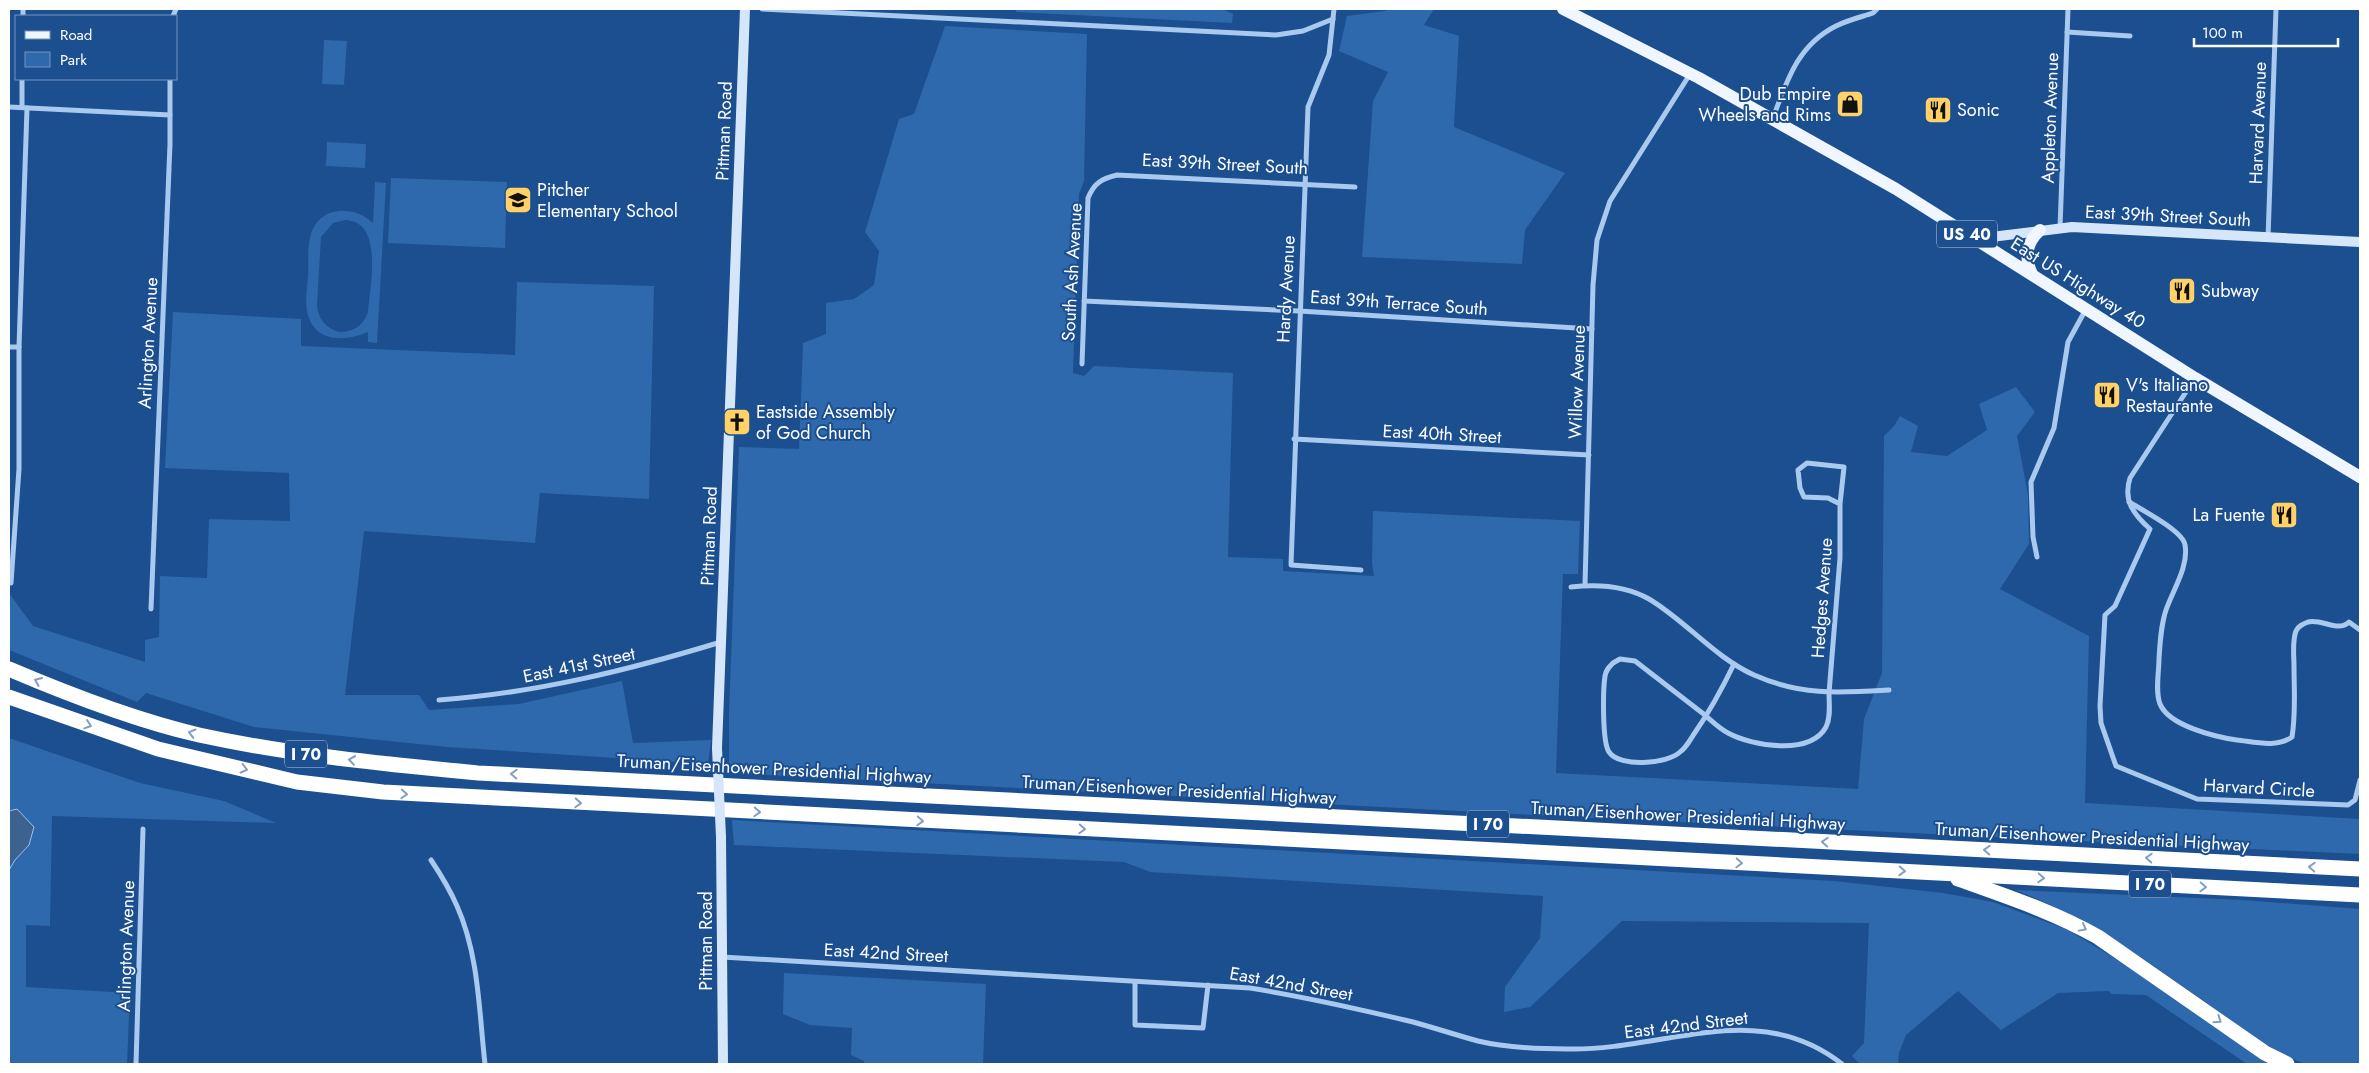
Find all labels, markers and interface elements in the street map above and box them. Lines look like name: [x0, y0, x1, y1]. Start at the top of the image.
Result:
legend: [15, 15, 178, 80]
scale bar: [2194, 15, 2338, 47]
text: 100 m: [2202, 22, 2243, 44]
text: Road: [60, 24, 92, 46]
text: Park: [60, 49, 87, 71]
street label: Appleton Avenue: [2035, 52, 2065, 184]
street label: Harvard Avenue: [2243, 61, 2273, 185]
street label: Pittman Road: [709, 81, 739, 181]
place label: Dub Empire Wheels and Rims: [1699, 81, 1831, 128]
shop icon: Dub Empire Wheels and Rims: [1835, 89, 1865, 119]
restaurant icon: Sonic: [1923, 95, 1953, 125]
place label: Sonic: [1957, 97, 1999, 123]
street label: East 39th Street South: [1141, 147, 1309, 181]
place label: Pitcher Elementary School: [537, 177, 678, 224]
school or university icon: Pitcher Elementary School: [503, 185, 533, 215]
street label: East 39th Street South: [2084, 199, 2252, 233]
street label: South Ash Avenue: [1055, 202, 1089, 342]
road number: US 40: [1937, 220, 1997, 248]
street label: East US Highway 40: [2006, 231, 2151, 335]
street label: Hardy Avenue: [1270, 235, 1302, 343]
restaurant icon: Subway: [2167, 276, 2197, 306]
street label: Arlington Avenue: [132, 277, 164, 409]
place label: Subway: [2201, 278, 2259, 304]
street label: East 39th Terrace South: [1309, 284, 1489, 322]
street label: Willow Avenue: [1562, 325, 1592, 439]
place label: V's Italiano Restaurante: [2126, 372, 2213, 419]
restaurant icon: V's Italiano Restaurante: [2092, 380, 2122, 410]
place label: Eastside Assembly of God Church: [756, 399, 895, 446]
church icon: Eastside Assembly of God Church: [722, 407, 752, 437]
street label: East 40th Street: [1382, 418, 1503, 450]
street label: Pittman Road: [694, 486, 724, 586]
restaurant icon: La Fuente: [2269, 500, 2299, 530]
place label: La Fuente: [2192, 502, 2265, 528]
street label: Hedges Avenue: [1805, 537, 1839, 659]
street label: East 41st Street: [521, 640, 638, 690]
one-way arrow: [34, 677, 43, 688]
one-way arrow: [83, 719, 92, 729]
one-way arrow: [188, 728, 197, 738]
road number: I 70: [285, 741, 327, 768]
street label: Truman/Eisenhower Presidential Highway: [616, 748, 932, 790]
one-way arrow: [348, 756, 356, 766]
one-way arrow: [239, 763, 248, 774]
one-way arrow: [510, 769, 518, 780]
street label: Truman/Eisenhower Presidential Highway: [1021, 769, 1337, 811]
street label: Harvard Circle: [2203, 772, 2315, 804]
one-way arrow: [400, 788, 408, 799]
street label: Truman/Eisenhower Presidential Highway: [1530, 795, 1846, 837]
one-way arrow: [574, 797, 582, 808]
one-way arrow: [754, 807, 762, 818]
road number: I 70: [1467, 811, 1509, 838]
one-way arrow: [916, 815, 924, 826]
street label: Truman/Eisenhower Presidential Highway: [1934, 816, 2250, 858]
one-way arrow: [1078, 823, 1086, 834]
one-way arrow: [1820, 836, 1828, 847]
one-way arrow: [1983, 844, 1991, 855]
one-way arrow: [2145, 853, 2153, 864]
one-way arrow: [1736, 857, 1744, 868]
one-way arrow: [2307, 861, 2315, 872]
one-way arrow: [1898, 866, 1906, 877]
road number: I 70: [2129, 871, 2171, 898]
one-way arrow: [2037, 873, 2045, 884]
street label: Arlington Avenue: [111, 880, 141, 1012]
one-way arrow: [2200, 881, 2208, 892]
street label: Pittman Road: [693, 891, 719, 991]
one-way arrow: [2078, 922, 2087, 932]
street label: East 42nd Street: [823, 937, 949, 969]
street label: East 42nd Street: [1228, 960, 1355, 1008]
street label: East 42nd Street: [1623, 1004, 1750, 1045]
one-way arrow: [2212, 1014, 2221, 1022]

